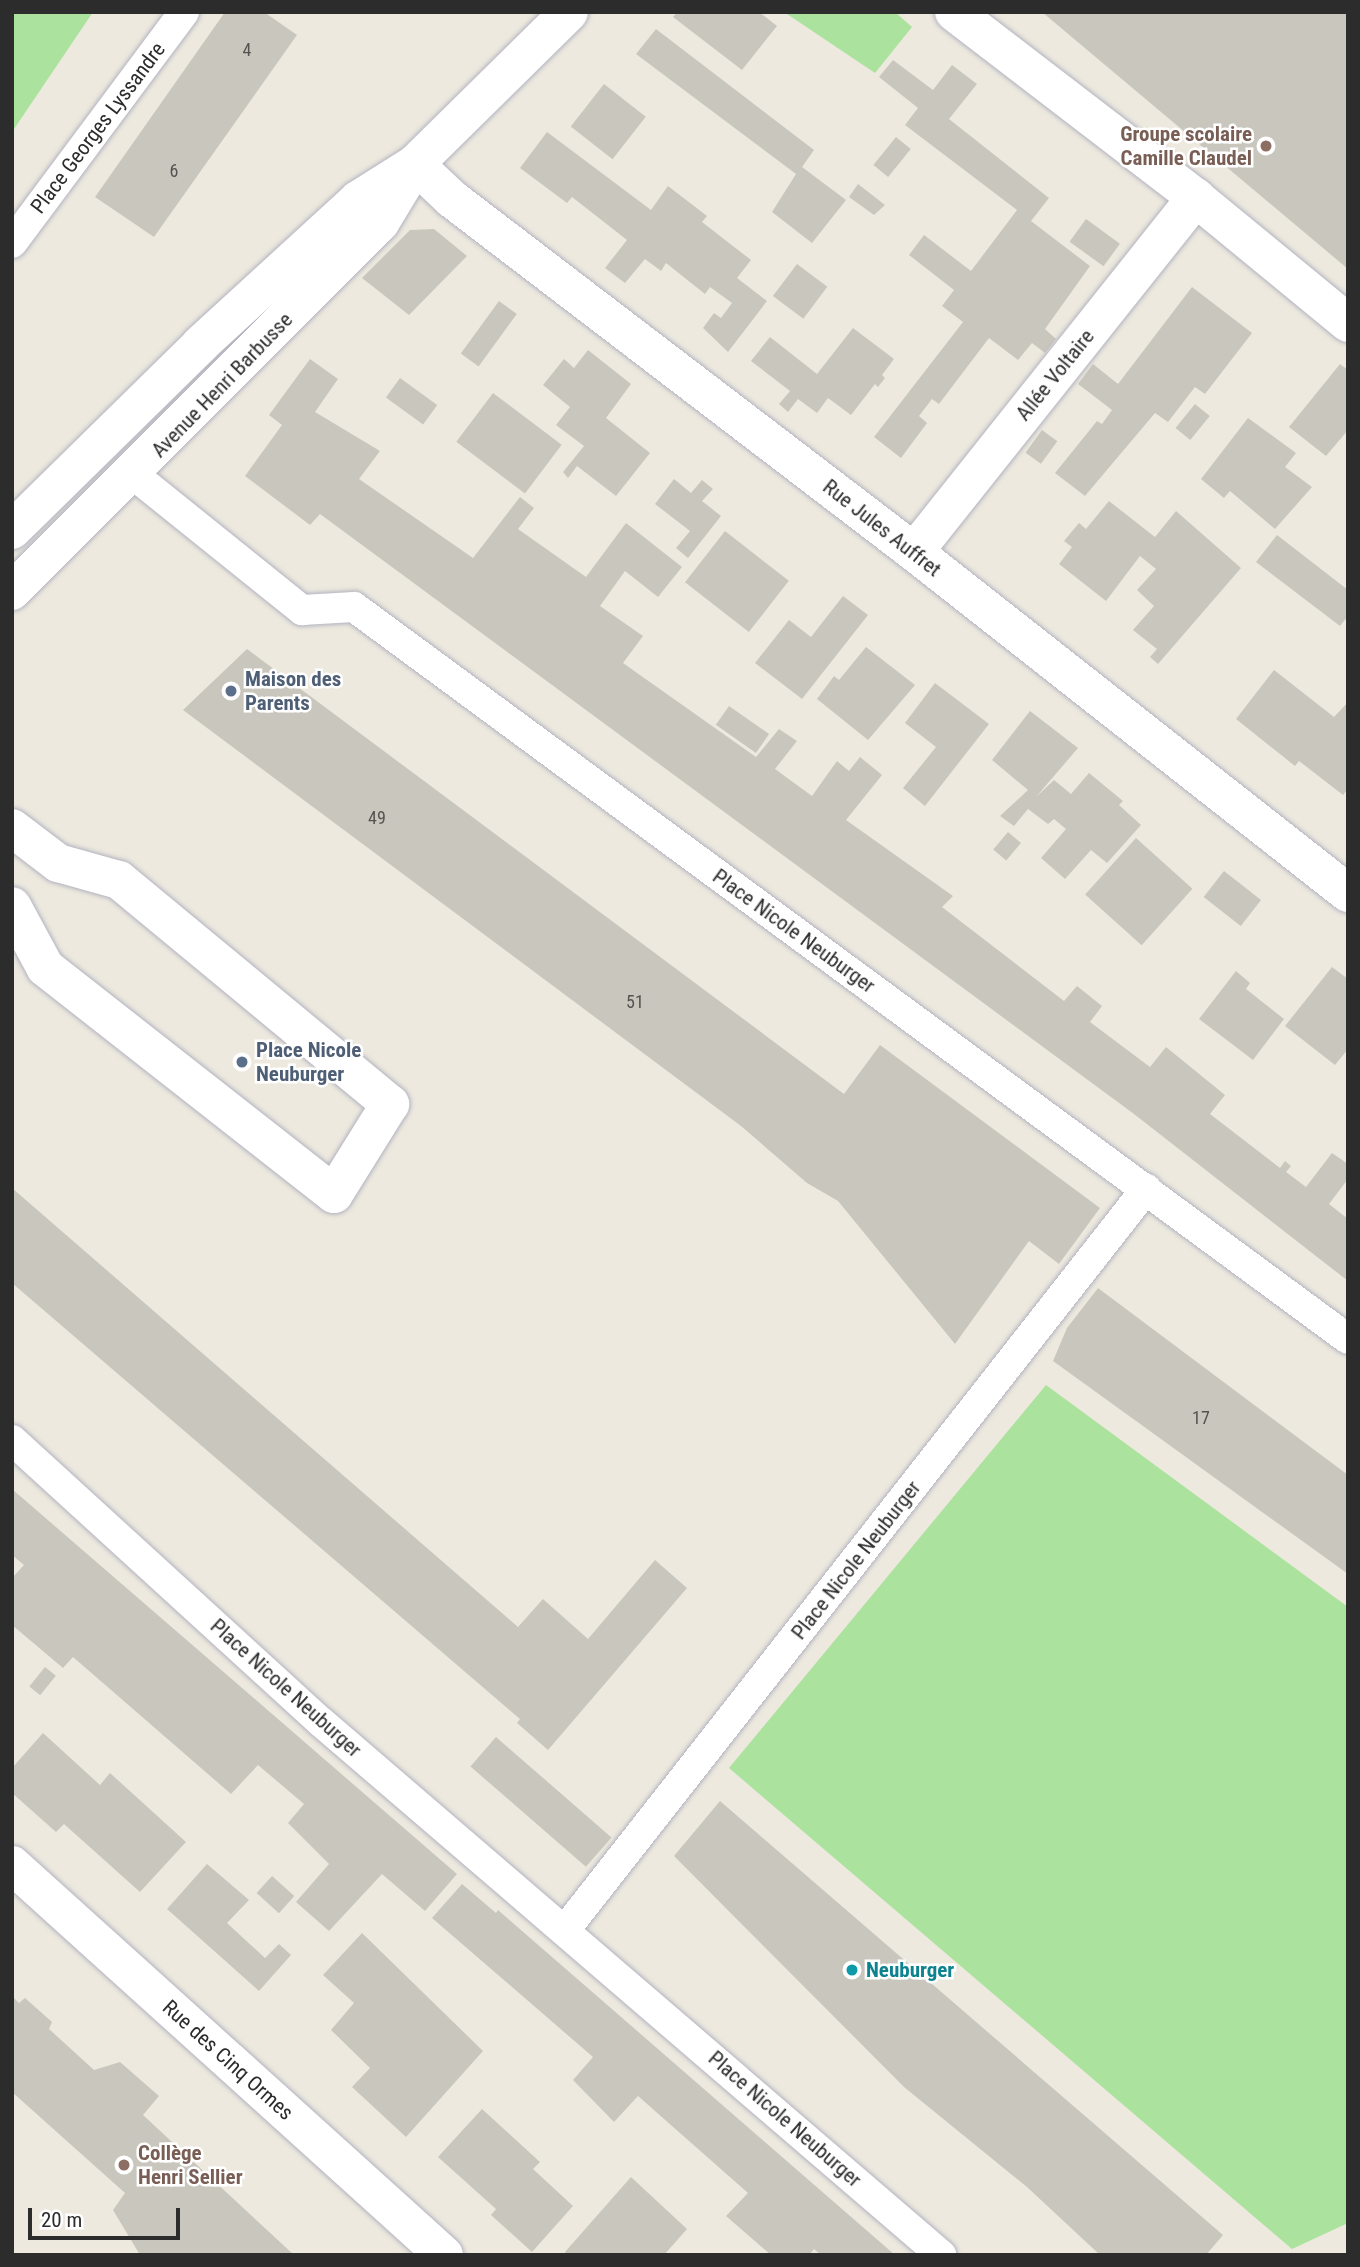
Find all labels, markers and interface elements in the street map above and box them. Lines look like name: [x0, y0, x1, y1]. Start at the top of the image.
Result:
street label: Place Georges Lyssandre: [25, 37, 171, 219]
house number: 4: [243, 39, 251, 61]
place label: Groupe scolaire Camille Claudel: [1120, 121, 1252, 171]
marker: Groupe scolaire Camille Claudel: [1258, 138, 1274, 154]
house number: 6: [170, 160, 178, 182]
street label: Avenue Henri Barbusse: [146, 307, 298, 463]
street label: Allée Voltaire: [1011, 324, 1099, 426]
street label: Rue Jules Auffret: [818, 474, 946, 582]
place label: Maison des Parents: [245, 666, 341, 716]
marker: Maison des Parents: [223, 683, 239, 699]
house number: 49: [368, 807, 386, 829]
street label: Place Nicole Neuburger: [708, 864, 880, 998]
house number: 51: [626, 991, 644, 1013]
place label: Place Nicole Neuburger: [256, 1037, 361, 1087]
marker: Place Nicole Neuburger: [234, 1054, 250, 1070]
house number: 17: [1192, 1407, 1210, 1429]
street label: Place Nicole Neuburger: [786, 1476, 926, 1644]
street label: Place Nicole Neuburger: [205, 1613, 367, 1763]
place label: Neuburger: [866, 1957, 954, 1983]
marker: Neuburger: [844, 1962, 860, 1978]
street label: Rue des Cinq Ormes: [157, 1995, 299, 2125]
street label: Place Nicole Neuburger: [703, 2046, 867, 2192]
place label: Collège Henri Sellier: [138, 2140, 243, 2190]
marker: Collège Henri Sellier: [116, 2157, 132, 2173]
scale bar: [32, 2194, 184, 2238]
text: 20 m: [41, 2208, 82, 2232]

